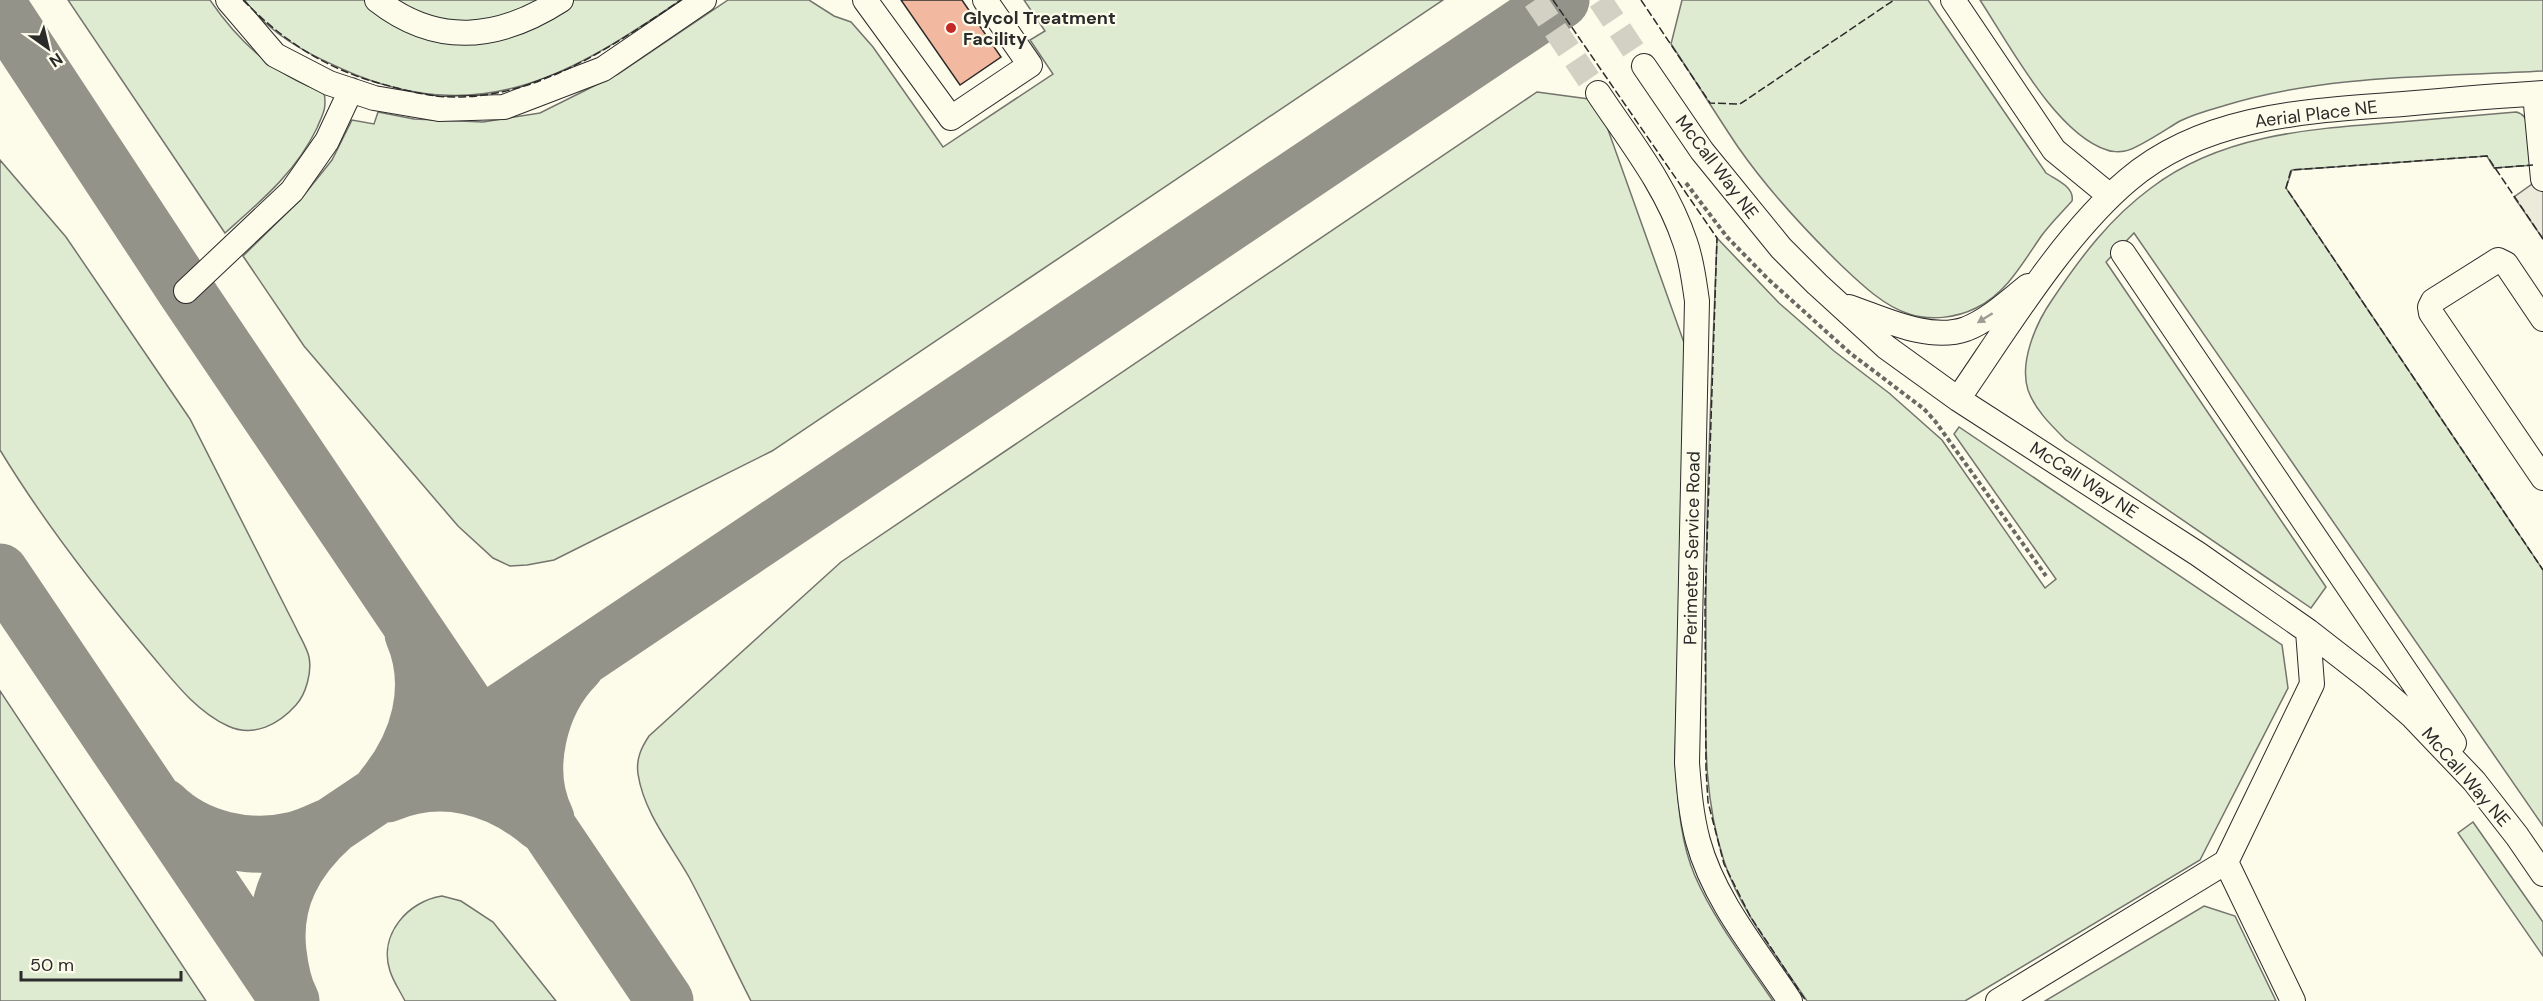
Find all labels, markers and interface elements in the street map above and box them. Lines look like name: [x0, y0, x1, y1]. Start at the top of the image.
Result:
place label: Glycol Treatment Facility: [963, 6, 1116, 51]
north arrow: [18, 18, 78, 78]
marker: Glycol Treatment Facility: [944, 21, 958, 35]
text: N: [45, 48, 67, 72]
street label: Aerial Place NE: [2253, 95, 2379, 133]
street label: McCall Way NE: [1670, 110, 1764, 224]
one-way arrow: [1977, 313, 1993, 324]
street label: McCall Way NE: [2025, 436, 2143, 524]
street label: Perimeter Service Road: [1678, 451, 1706, 645]
street label: McCall Way NE: [2416, 722, 2516, 832]
scale bar: [21, 944, 182, 982]
text: 50 m: [30, 953, 74, 977]

